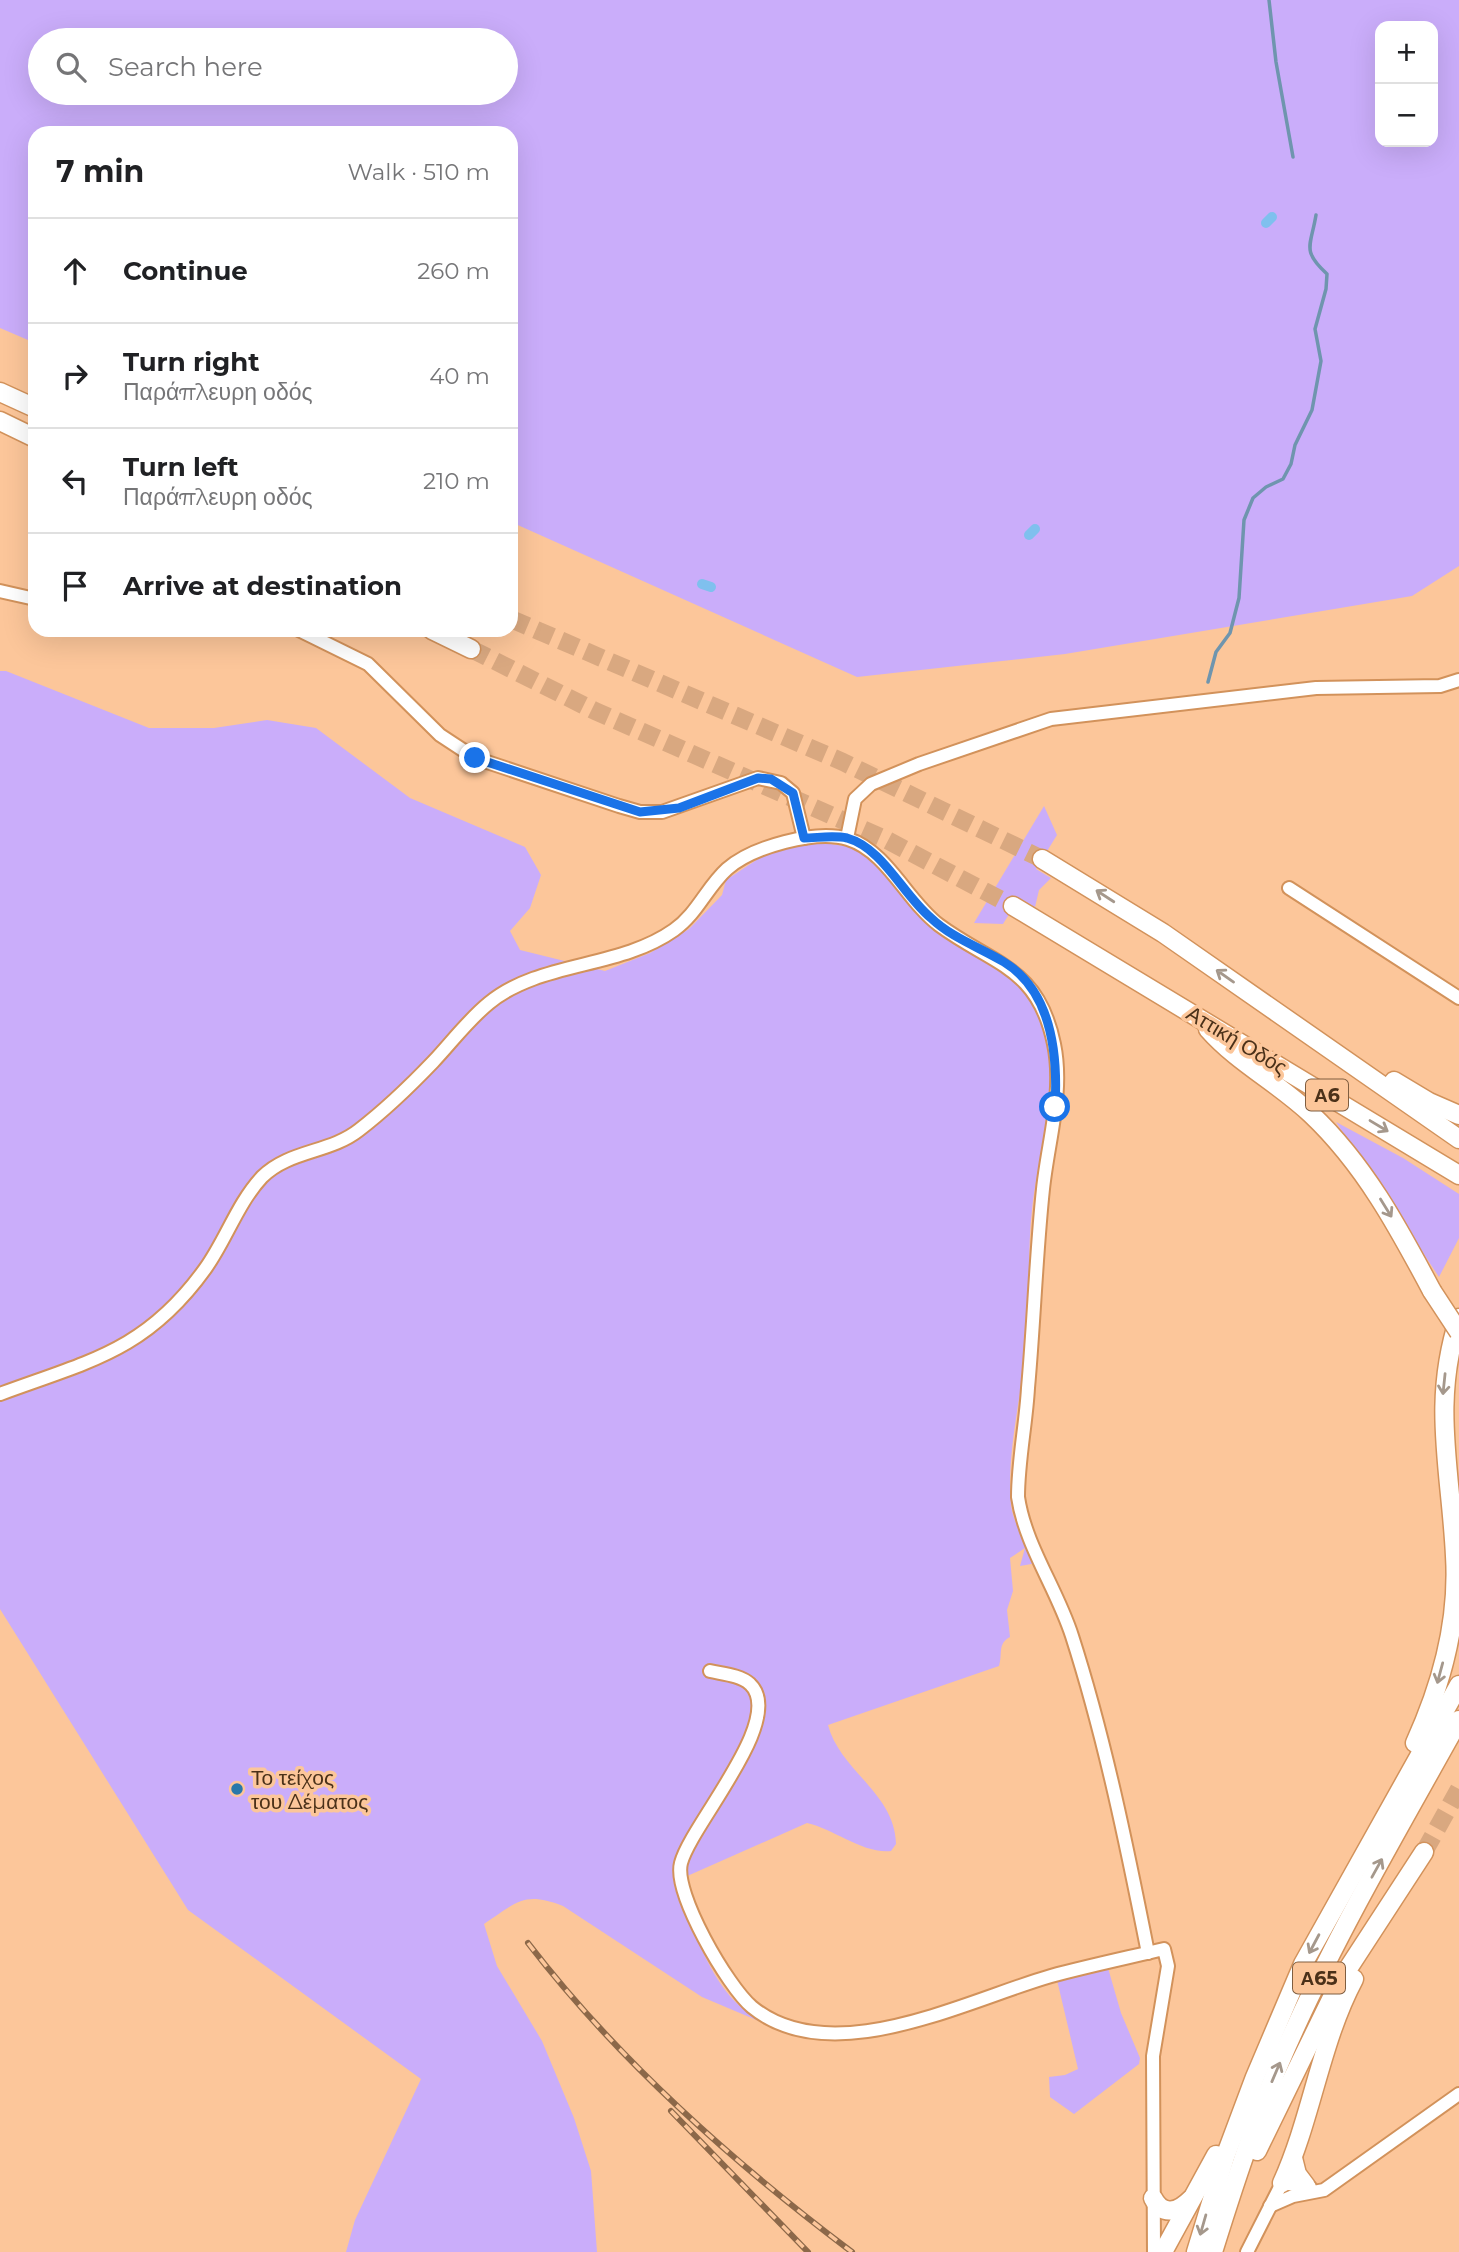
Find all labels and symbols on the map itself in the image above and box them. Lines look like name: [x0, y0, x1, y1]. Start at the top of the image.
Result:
route end: [459, 742, 490, 773]
one-way arrow: [1096, 889, 1116, 903]
one-way arrow: [1216, 969, 1235, 983]
street label: Αττική Οδός: [1182, 1000, 1292, 1080]
road number: Α6: [1306, 1079, 1348, 1110]
route start: [1039, 1091, 1070, 1122]
one-way arrow: [1368, 1120, 1388, 1134]
one-way arrow: [1379, 1198, 1394, 1217]
one-way arrow: [1437, 1372, 1450, 1395]
one-way arrow: [1433, 1662, 1446, 1684]
place label: Το τείχος του Δέματος: [251, 1765, 368, 1814]
marker: Το τείχος του Δέματος: [229, 1781, 245, 1797]
one-way arrow: [1370, 1859, 1384, 1879]
one-way arrow: [1307, 1933, 1320, 1954]
road number: Α65: [1293, 1962, 1345, 1994]
one-way arrow: [1270, 2062, 1283, 2083]
one-way arrow: [1196, 2213, 1209, 2235]

